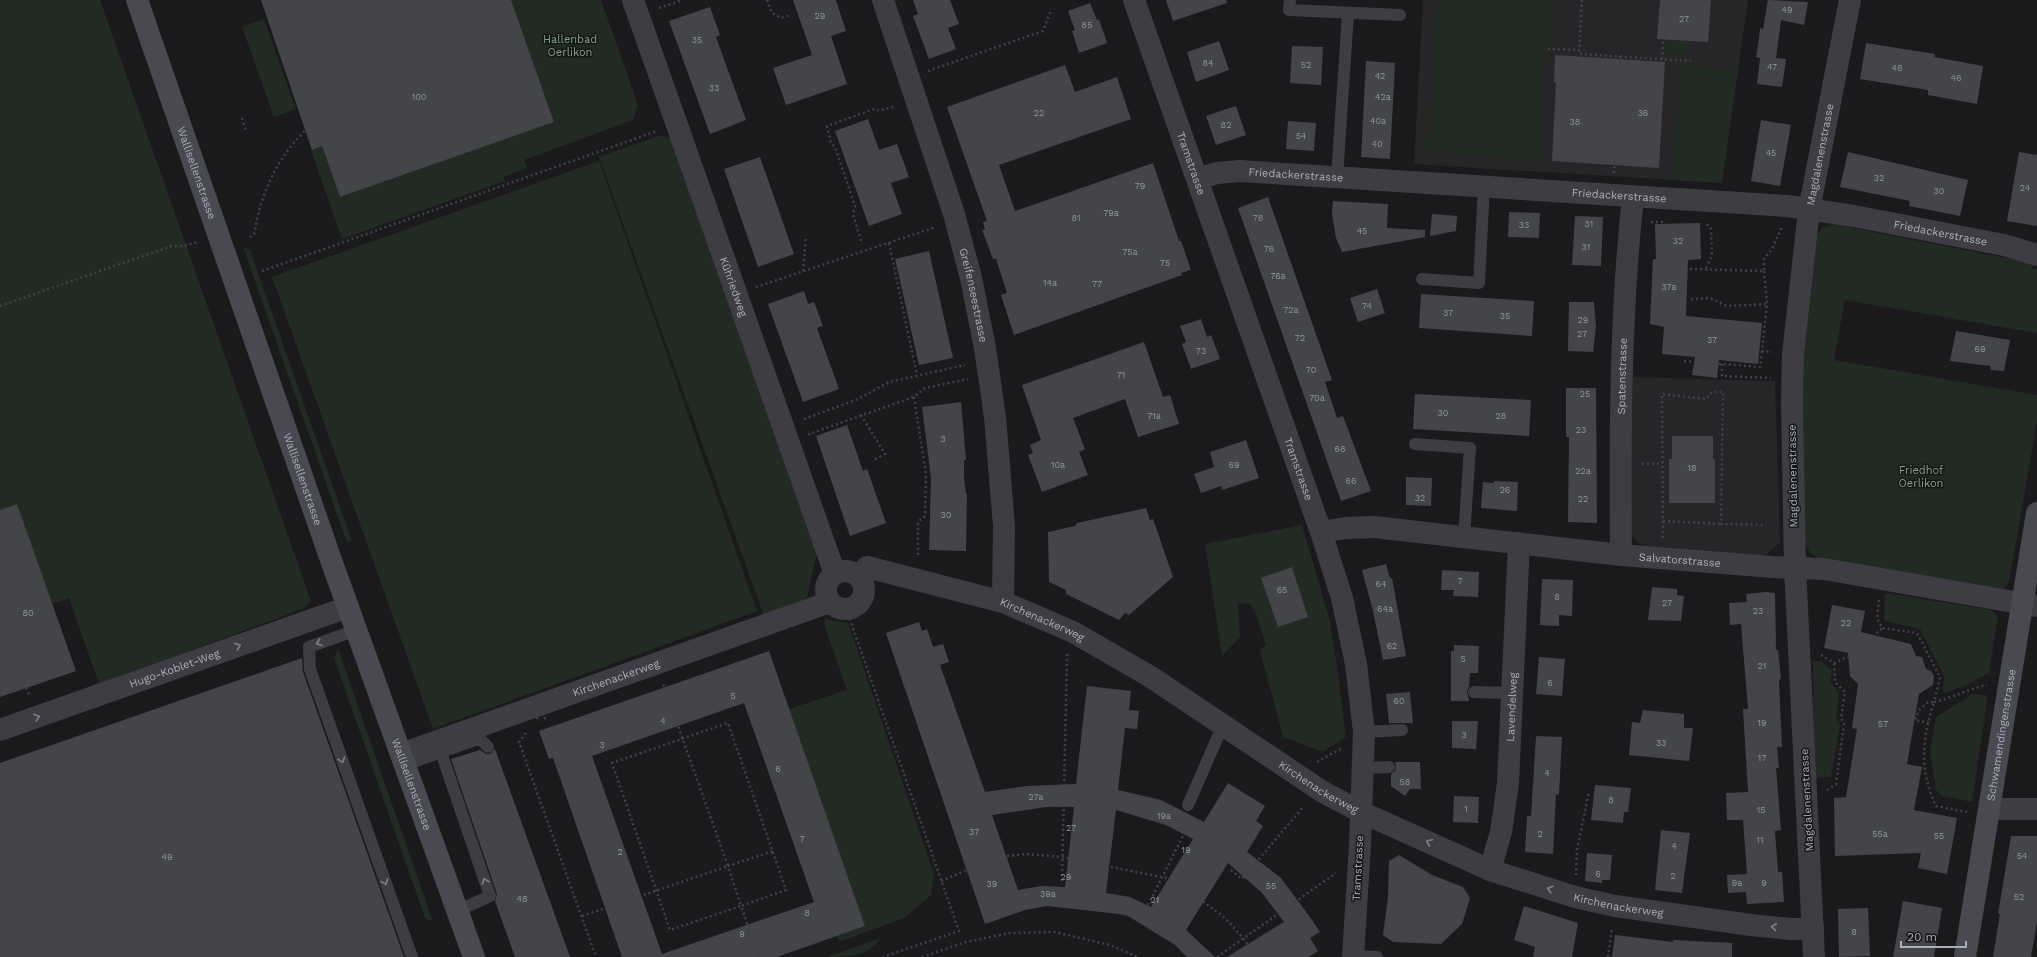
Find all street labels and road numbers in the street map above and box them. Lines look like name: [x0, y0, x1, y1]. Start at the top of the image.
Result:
street label: Magdalenenstrasse: [1804, 103, 1836, 206]
street label: Wallisellenstrasse: [175, 125, 219, 221]
street label: Tramstrasse: [1174, 130, 1208, 196]
street label: Friedackerstrasse: [1248, 165, 1344, 184]
street label: Friedackerstrasse: [1571, 186, 1667, 205]
street label: Friedackerstrasse: [1893, 217, 1988, 248]
street label: Greifenseestrasse: [957, 246, 990, 344]
street label: Kühriedweg: [717, 255, 750, 319]
street label: Spatenstrasse: [1615, 337, 1629, 414]
street label: Magdalenenstrasse: [1786, 424, 1800, 528]
street label: Wallisellenstrasse: [281, 431, 325, 527]
street label: Tramstrasse: [1282, 436, 1316, 502]
street label: Salvatorstrasse: [1638, 550, 1721, 569]
street label: Kirchenackerweg: [998, 595, 1087, 644]
street label: Hugo-Koblet-Weg: [128, 646, 221, 690]
street label: Kirchenackerweg: [571, 656, 661, 699]
street label: Schwamendingenstrasse: [1984, 668, 2018, 802]
street label: Lavendelweg: [1503, 672, 1520, 742]
street label: Wallisellenstrasse: [389, 736, 434, 832]
street label: Magdalenenstrasse: [1798, 748, 1816, 852]
street label: Kirchenackerweg: [1276, 758, 1361, 816]
street label: Tramstrasse: [1350, 835, 1366, 901]
street label: Kirchenackerweg: [1572, 890, 1664, 919]

